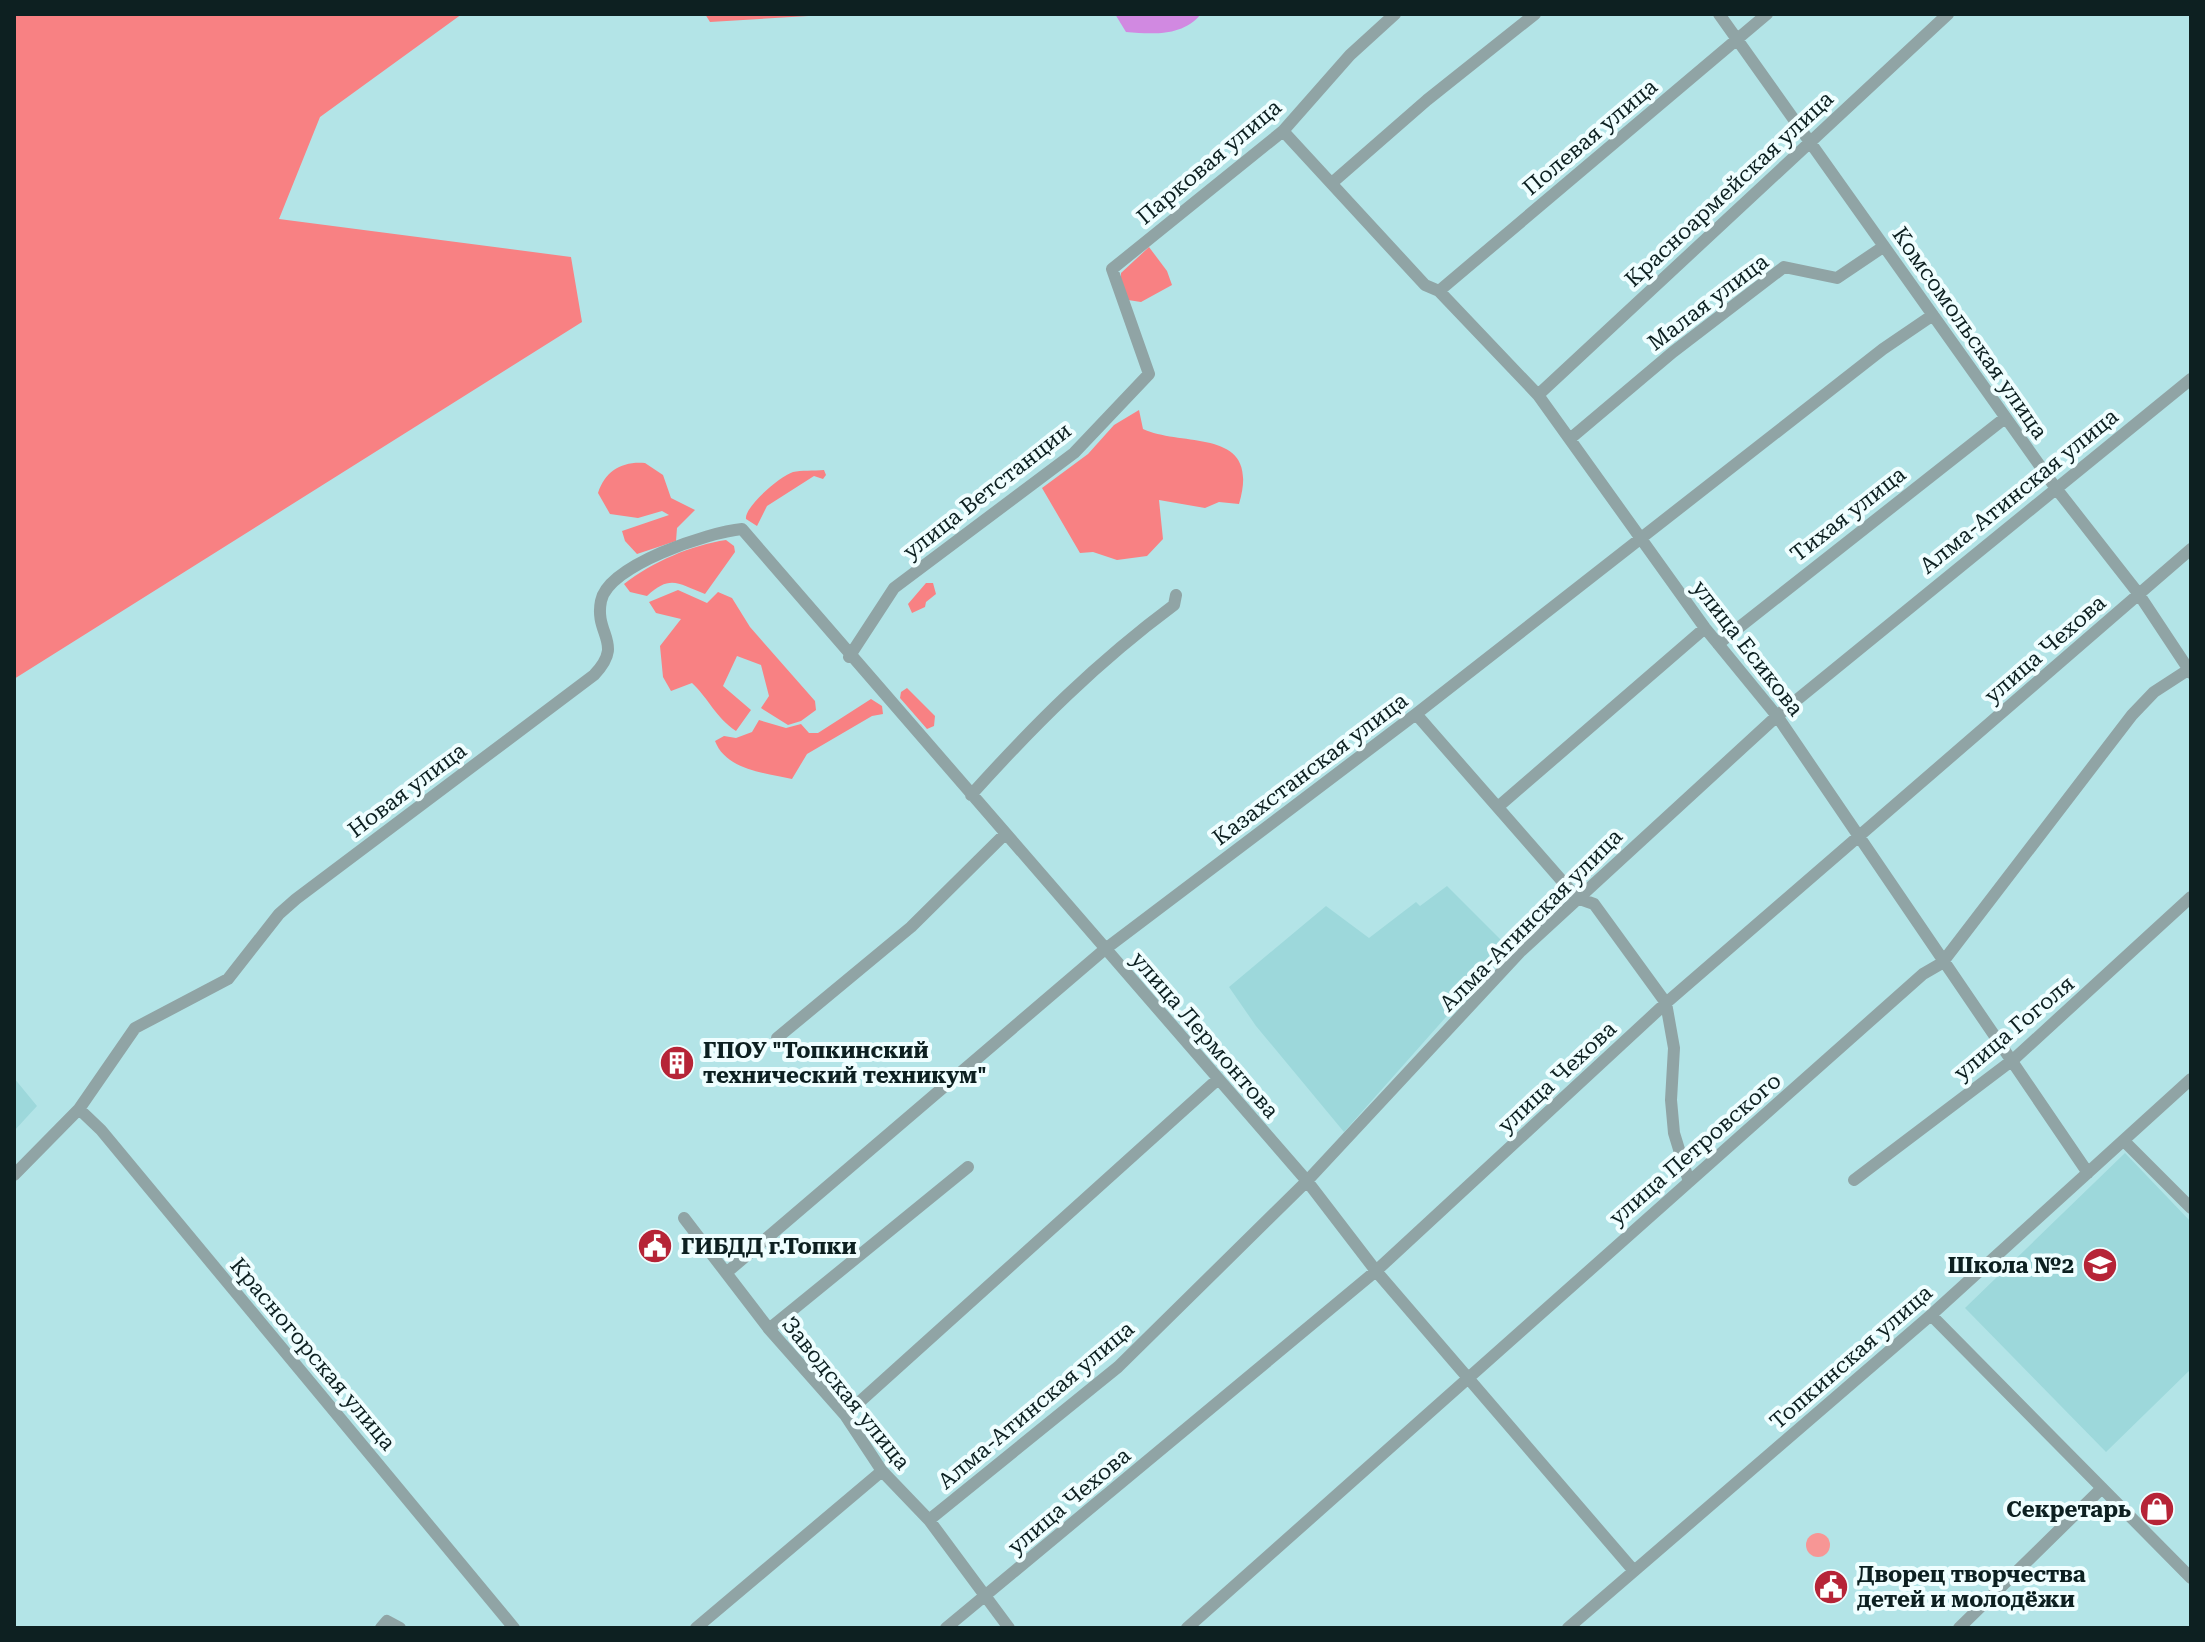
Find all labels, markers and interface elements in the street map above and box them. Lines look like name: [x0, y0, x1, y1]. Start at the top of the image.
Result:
street label: Полевая улица: [1518, 74, 1662, 200]
street label: Красноармейская улица: [1620, 86, 1838, 292]
street label: Парковая улица: [1132, 94, 1286, 230]
street label: Комсомольская улица: [1887, 222, 2053, 444]
street label: Малая улица: [1643, 249, 1773, 355]
street label: Алма-Атинская улица: [1915, 403, 2123, 579]
street label: улица Ветстанции: [898, 418, 1076, 564]
street label: Тихая улица: [1786, 461, 1911, 567]
street label: улица Есикова: [1687, 575, 1809, 721]
street label: улица Чехова: [1979, 590, 2111, 708]
street label: Казахстанская улица: [1208, 688, 1412, 850]
street label: Новая улица: [343, 737, 471, 842]
street label: Алма-Атинская улица: [1435, 824, 1627, 1016]
street label: улица Лермонтова: [1126, 947, 1284, 1123]
street label: улица Гоголя: [1949, 971, 2079, 1085]
street label: улица Чехова: [1493, 1016, 1621, 1138]
place label: ГПОУ "Топкинский технический техникум": [703, 1038, 987, 1088]
building icon: ГПОУ "Топкинский технический техникум": [658, 1044, 696, 1082]
street label: улица Петровского: [1604, 1068, 1786, 1230]
public building icon: ГИБДД г.Топки: [636, 1227, 674, 1265]
place label: ГИБДД г.Топки: [681, 1234, 857, 1259]
school or university icon: Школа №2: [2081, 1246, 2119, 1284]
street label: Красногорская улица: [225, 1253, 401, 1455]
place label: Школа №2: [1948, 1253, 2074, 1278]
street label: Топкинская улица: [1765, 1280, 1937, 1434]
street label: Заводская улица: [777, 1312, 915, 1474]
street label: Алма-Атинская улица: [933, 1316, 1139, 1494]
street label: улица Чехова: [1003, 1443, 1135, 1559]
shop icon: Секретарь: [2138, 1490, 2176, 1528]
place label: Секретарь: [2006, 1497, 2131, 1522]
place label: Дворец творчества детей и молодёжи: [1857, 1562, 2086, 1612]
public building icon: Дворец творчества детей и молодёжи: [1812, 1568, 1850, 1606]

